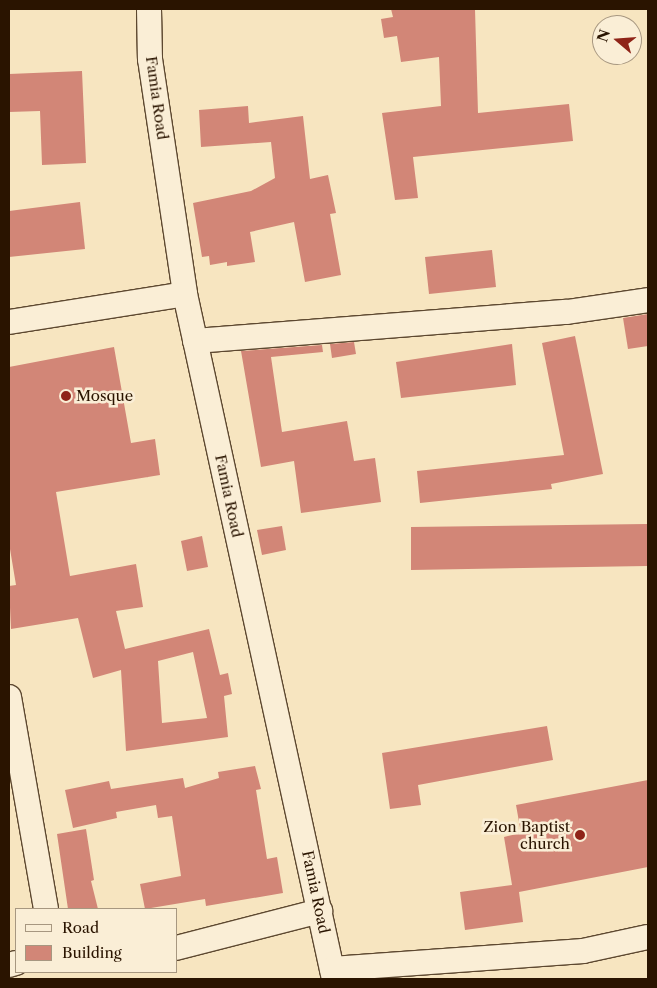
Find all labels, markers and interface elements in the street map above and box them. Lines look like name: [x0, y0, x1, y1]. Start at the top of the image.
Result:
north arrow: [592, 15, 642, 65]
text: N: [593, 27, 614, 44]
street label: Famia Road: [142, 55, 172, 141]
place label: Mosque: [76, 387, 133, 405]
marker: Mosque: [60, 390, 72, 402]
street label: Famia Road: [211, 453, 247, 539]
place label: Zion Baptist church: [483, 817, 570, 852]
marker: Zion Baptist church: [574, 829, 586, 841]
street label: Famia Road: [298, 849, 334, 935]
legend: [15, 908, 178, 973]
text: Road: [62, 918, 99, 937]
text: Building: [62, 943, 122, 962]

